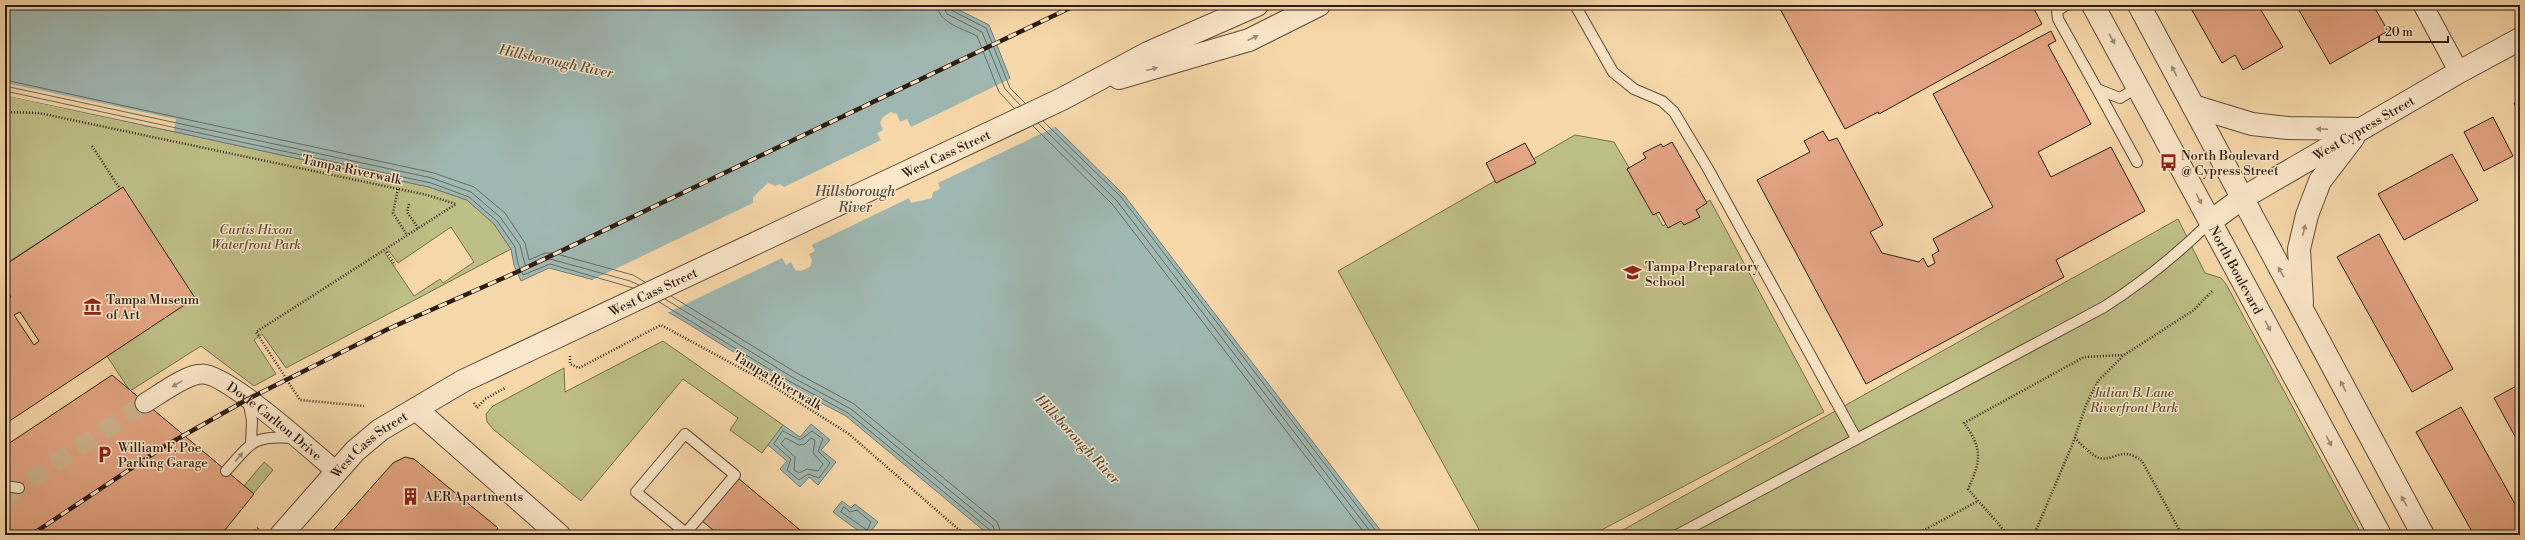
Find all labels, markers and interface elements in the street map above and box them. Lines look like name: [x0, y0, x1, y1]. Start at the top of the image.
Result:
scale bar: [2379, 18, 2448, 44]
text: 20 m: [2385, 25, 2413, 40]
one-way arrow: [2108, 33, 2115, 45]
one-way arrow: [1248, 35, 1259, 41]
water label: Hillsborough River: [496, 41, 616, 83]
one-way arrow: [2171, 65, 2178, 77]
one-way arrow: [1146, 66, 1158, 72]
street label: West Cypress Street: [2310, 93, 2418, 165]
one-way arrow: [2315, 126, 2328, 132]
street label: West Cass Street: [899, 127, 994, 182]
place label: North Boulevard @ Cypress Street: [2181, 148, 2280, 179]
street label: Tampa Riverwalk: [300, 152, 404, 189]
bus stop icon: North Boulevard @ Cypress Street: [2158, 152, 2178, 172]
water label: Hillsborough River: [814, 183, 895, 217]
one-way arrow: [2196, 193, 2202, 205]
park label: Curtis Hixon Waterfront Park: [211, 222, 301, 253]
street label: North Boulevard: [2205, 223, 2266, 318]
one-way arrow: [2301, 224, 2307, 236]
place label: Tampa Preparatory School: [1645, 259, 1760, 290]
school or university icon: Tampa Preparatory School: [1622, 263, 1642, 283]
street label: West Cass Street: [606, 265, 700, 320]
one-way arrow: [2278, 266, 2285, 277]
place label: Tampa Museum of Art: [106, 292, 200, 323]
museum icon: Tampa Museum of Art: [83, 296, 103, 316]
one-way arrow: [2265, 321, 2271, 332]
street label: Tampa Riverwalk: [730, 348, 826, 414]
street label: Doyle Carlton Drive: [224, 379, 325, 464]
one-way arrow: [2340, 380, 2346, 392]
one-way arrow: [171, 381, 183, 388]
park label: Julian B. Lane Riverfront Park: [2089, 385, 2178, 416]
water label: Hillsborough River: [1030, 390, 1124, 489]
street label: West Cass Street: [327, 408, 411, 482]
one-way arrow: [2326, 435, 2333, 447]
place label: William F. Poe Parking Garage: [117, 440, 208, 471]
parking icon: William F. Poe Parking Garage: [95, 444, 115, 464]
one-way arrow: [234, 452, 243, 462]
building icon: AER Apartments: [401, 486, 421, 506]
place label: AER Apartments: [423, 489, 523, 505]
one-way arrow: [2401, 495, 2408, 507]

